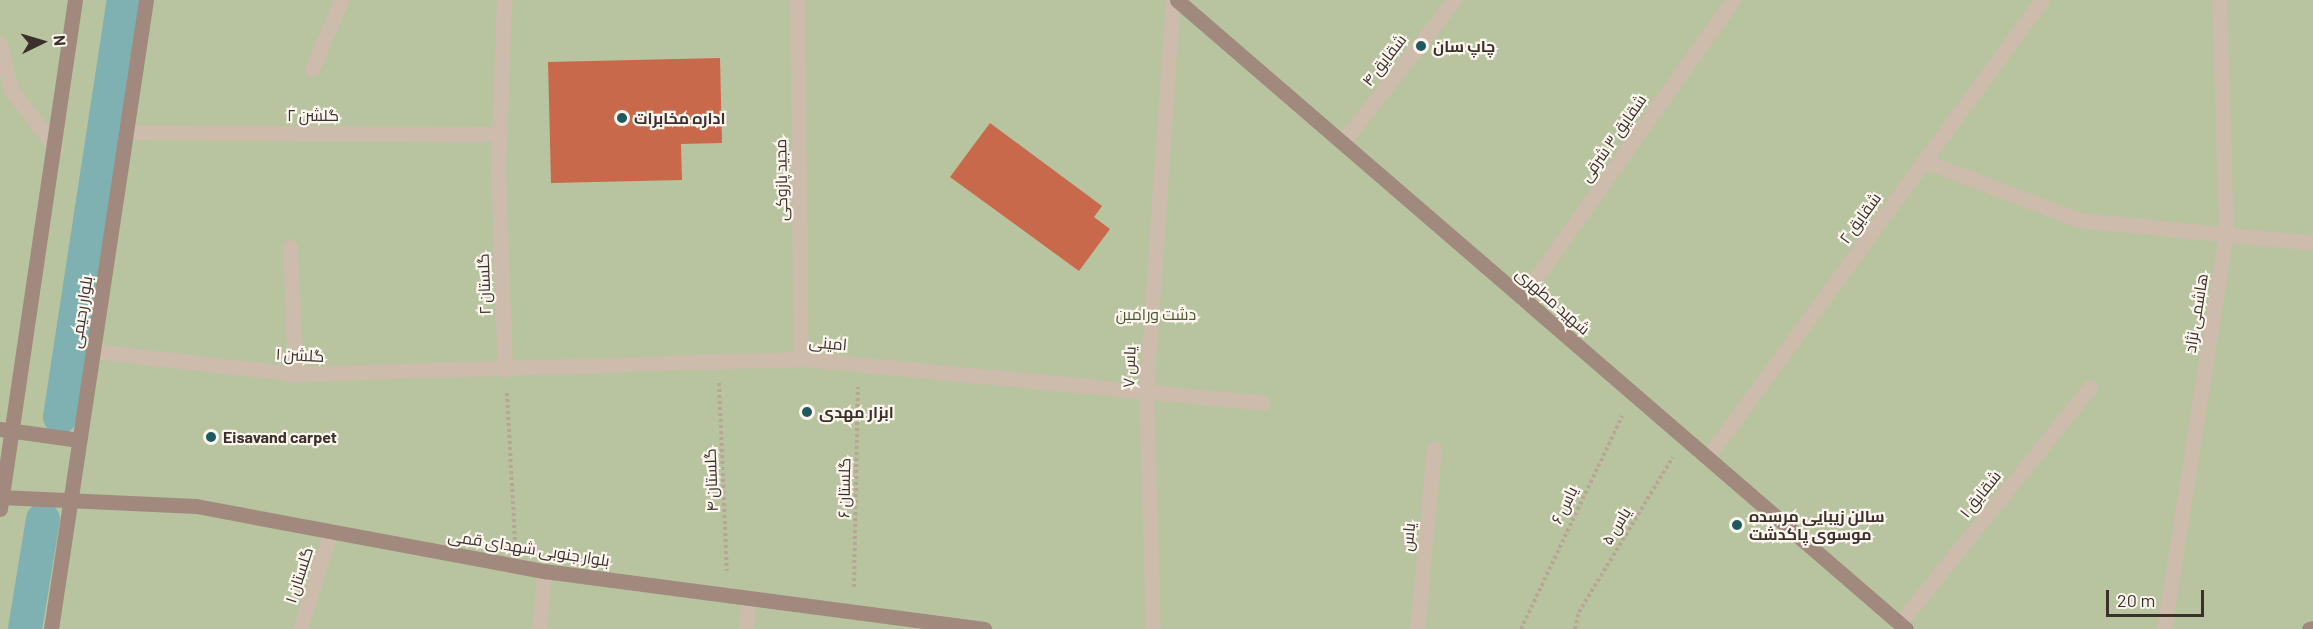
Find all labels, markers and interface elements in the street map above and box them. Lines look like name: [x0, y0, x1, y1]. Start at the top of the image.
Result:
north arrow: [12, 12, 72, 72]
street label: شقایق ۴: [1358, 30, 1410, 90]
text: N: [51, 34, 70, 47]
place label: چاپ سان: [1433, 36, 1495, 56]
marker: چاپ سان: [1414, 39, 1428, 53]
street label: شقایق ۳ شرقی: [1576, 91, 1650, 185]
street label: گلشن ۲: [287, 105, 339, 125]
place label: اداره مخابرات: [634, 108, 725, 128]
marker: اداره مخابرات: [615, 111, 629, 125]
street label: مجید پازوکی: [771, 139, 791, 221]
street label: شقایق ۲: [1835, 189, 1885, 247]
street label: گلستان ۲: [473, 253, 495, 315]
street label: شهید مطهری: [1512, 264, 1594, 338]
street label: هاشمی نژاد: [2180, 272, 2212, 354]
street label: بلوار رحیمی: [66, 275, 96, 349]
park label: دشت ورامین: [1116, 304, 1196, 324]
street label: امینی: [808, 332, 848, 354]
street label: گلشن ۱: [275, 344, 325, 366]
street label: یاس ۷: [1119, 346, 1139, 388]
place label: ابزار مهدی: [819, 402, 894, 422]
marker: ابزار مهدی: [800, 405, 814, 419]
place label: Eisavand carpet: [223, 427, 337, 447]
marker: Eisavand carpet: [204, 430, 218, 444]
street label: گلستان ۴: [700, 448, 722, 512]
street label: گلستان ۶: [834, 458, 854, 518]
street label: شقایق ۱: [1955, 467, 2005, 521]
street label: یاس ۶: [1547, 483, 1581, 527]
street label: یاس ۵: [1597, 504, 1635, 548]
place label: سالن زیبایی مرسده موسوی پاکدشت: [1749, 506, 1885, 544]
marker: سالن زیبایی مرسده موسوی پاکدشت: [1730, 518, 1744, 532]
street label: یاس: [1397, 522, 1419, 552]
street label: بلوار جنوبی شهدای قمی: [447, 526, 611, 570]
street label: گلستان ۱: [281, 545, 317, 605]
scale bar: [2109, 578, 2206, 616]
text: 20 m: [2117, 589, 2155, 611]

